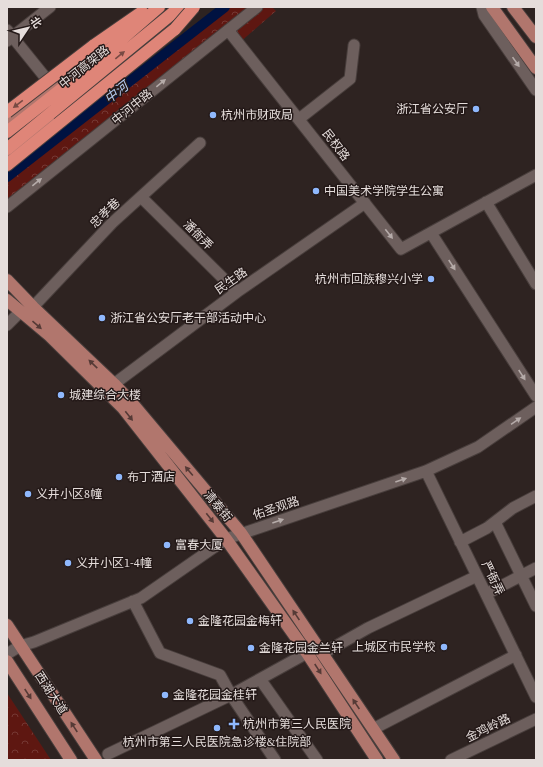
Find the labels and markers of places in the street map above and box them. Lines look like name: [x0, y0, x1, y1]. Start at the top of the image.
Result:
place label: 浙江省公安厅: [396, 101, 468, 117]
marker: 浙江省公安厅: [471, 104, 481, 114]
place label: 杭州市财政局: [221, 107, 293, 123]
marker: 杭州市财政局: [208, 110, 218, 120]
place label: 中国美术学院学生公寓: [324, 183, 444, 199]
marker: 中国美术学院学生公寓: [311, 186, 321, 196]
place label: 杭州市回族穆兴小学: [315, 271, 423, 287]
marker: 杭州市回族穆兴小学: [426, 274, 436, 284]
place label: 浙江省公安厅老干部活动中心: [110, 310, 266, 326]
marker: 浙江省公安厅老干部活动中心: [97, 313, 107, 323]
place label: 城建综合大楼: [69, 387, 141, 403]
marker: 城建综合大楼: [56, 390, 66, 400]
place label: 布丁酒店: [127, 469, 175, 485]
marker: 布丁酒店: [114, 472, 124, 482]
place label: 义井小区8幢: [36, 486, 102, 502]
marker: 义井小区8幢: [23, 489, 33, 499]
place label: 富春大厦: [175, 537, 223, 553]
marker: 富春大厦: [162, 540, 172, 550]
place label: 义井小区1-4幢: [76, 555, 152, 571]
marker: 义井小区1-4幢: [63, 558, 73, 568]
place label: 金隆花园金梅轩: [198, 613, 282, 629]
marker: 金隆花园金梅轩: [185, 616, 195, 626]
place label: 上城区市民学校: [352, 639, 436, 655]
place label: 金隆花园金兰轩: [259, 640, 343, 656]
marker: 上城区市民学校: [439, 642, 449, 652]
marker: 金隆花园金兰轩: [246, 643, 256, 653]
place label: 金隆花园金桂轩: [173, 687, 257, 703]
marker: 金隆花园金桂轩: [160, 690, 170, 700]
place label: 杭州市第三人民医院: [243, 716, 351, 732]
marker: 杭州市第三人民医院: [228, 718, 240, 730]
marker: 杭州市第三人民医院急诊楼&住院部: [212, 723, 222, 733]
place label: 杭州市第三人民医院急诊楼&住院部: [123, 734, 311, 750]

